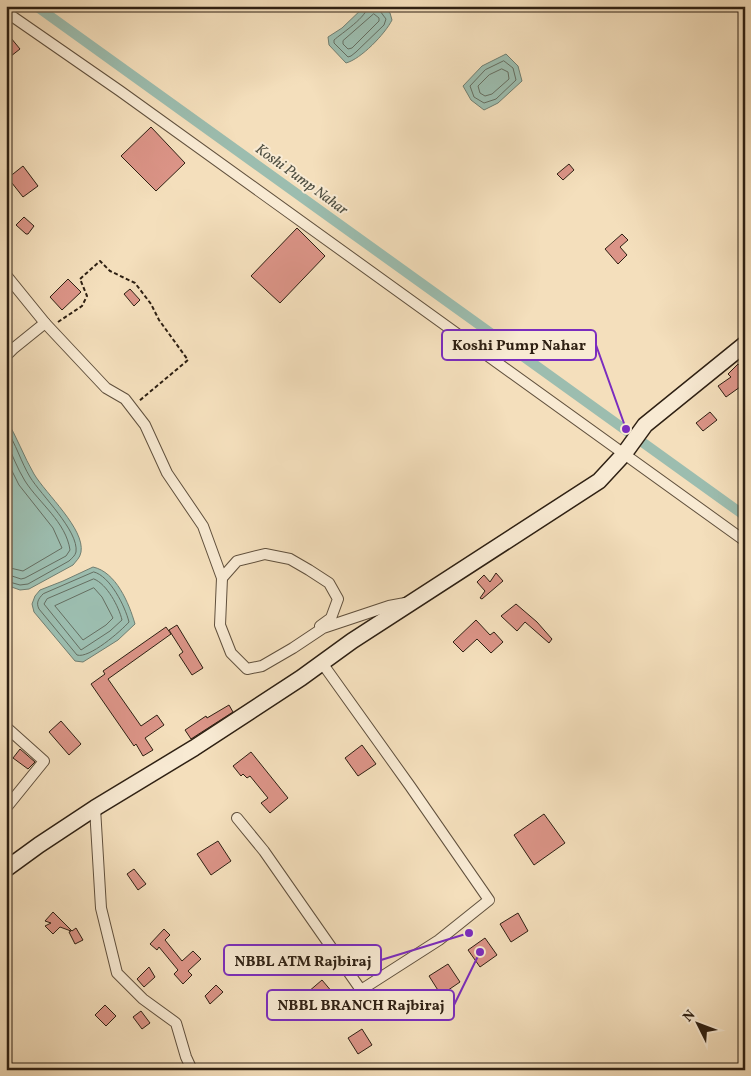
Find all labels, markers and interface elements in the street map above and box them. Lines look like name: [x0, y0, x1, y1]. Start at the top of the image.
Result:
water label: Koshi Pump Nahar: [250, 139, 352, 221]
callout: Koshi Pump Nahar: [442, 330, 596, 360]
text: Koshi Pump Nahar: [452, 336, 586, 357]
callout: NBBL ATM Rajbiraj: [224, 945, 381, 975]
text: NBBL ATM Rajbiraj: [235, 952, 371, 973]
callout: NBBL BRANCH Rajbiraj: [267, 990, 454, 1020]
text: NBBL BRANCH Rajbiraj: [277, 996, 445, 1017]
north arrow: [674, 998, 724, 1048]
text: N: [679, 1006, 700, 1026]

